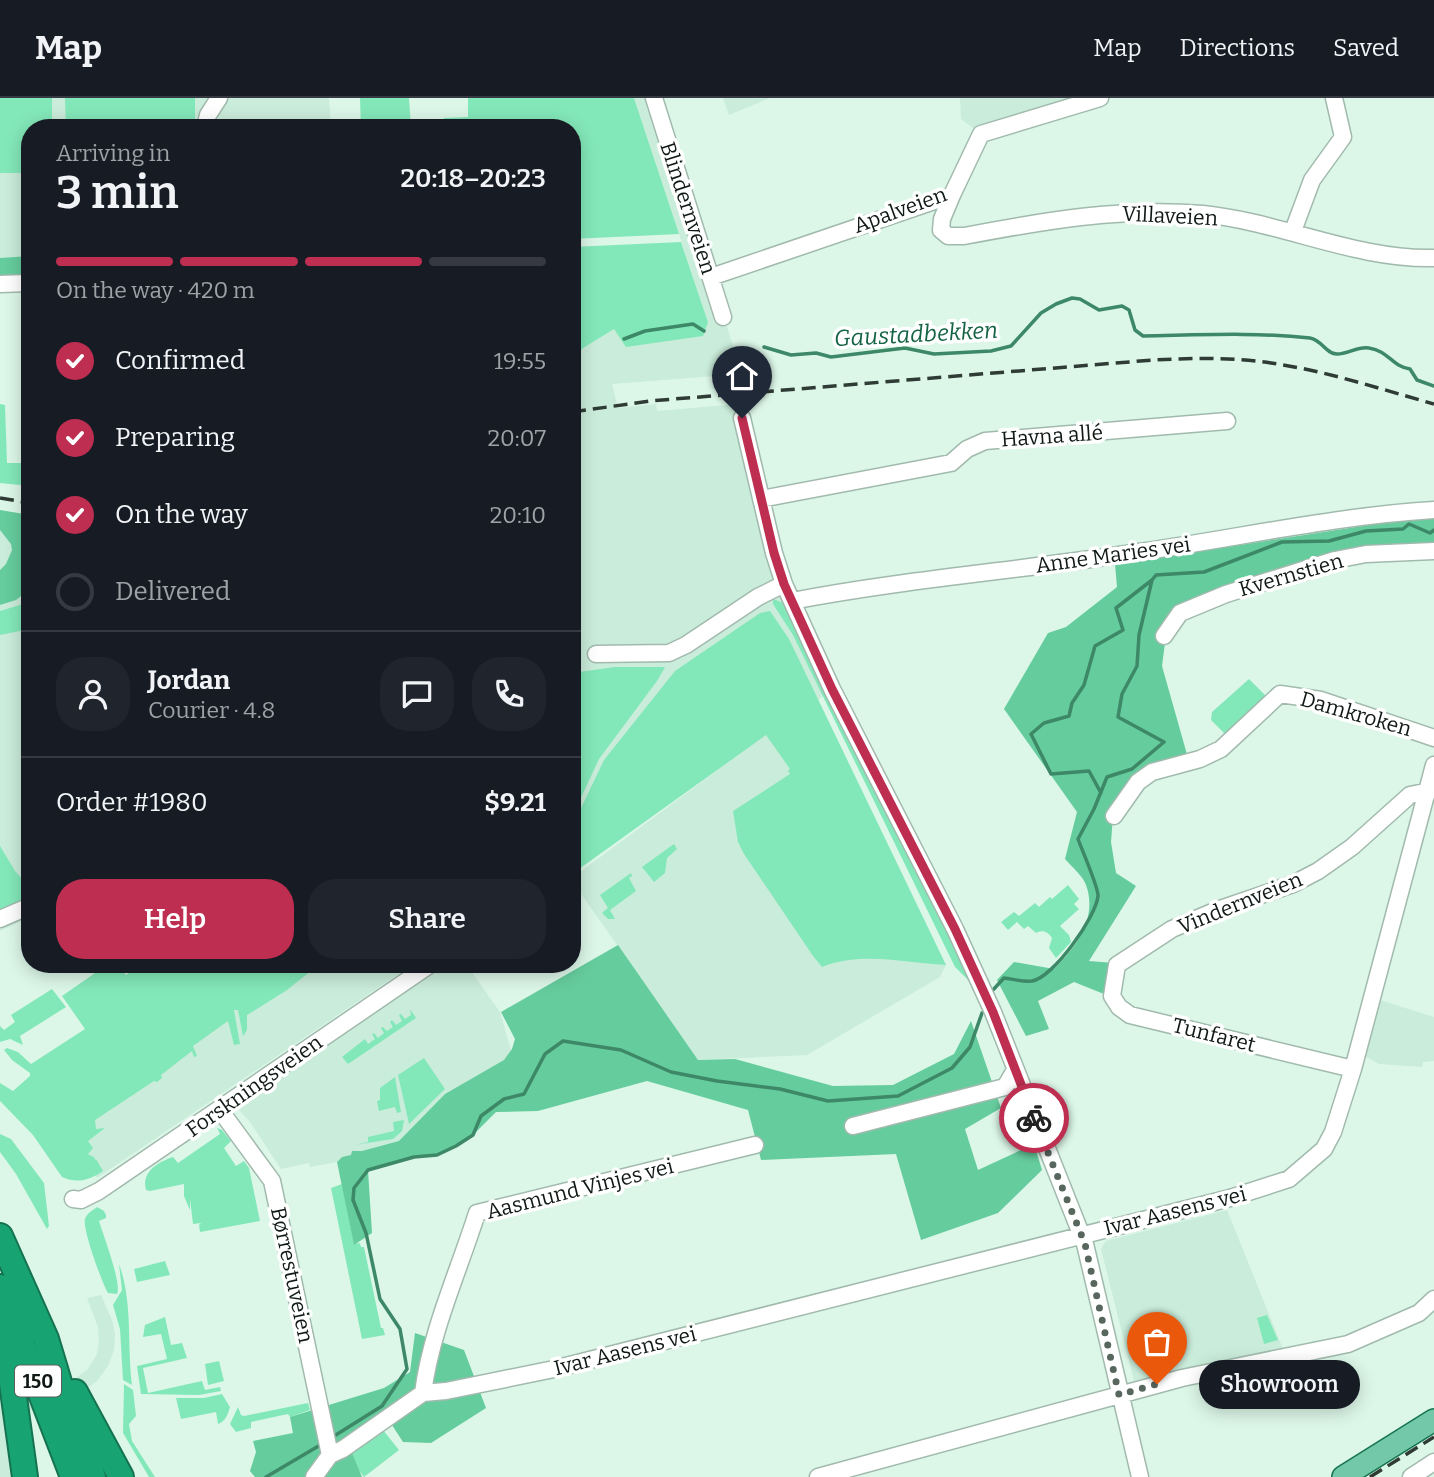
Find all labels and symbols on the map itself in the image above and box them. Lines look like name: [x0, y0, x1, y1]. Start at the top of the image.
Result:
street label: Blindernveien: [654, 138, 722, 278]
street label: Apalveien: [850, 181, 950, 239]
street label: Villaveien: [1121, 201, 1219, 231]
water label: Gaustadbekken: [833, 316, 999, 352]
pin: [712, 346, 772, 418]
street label: Havna allé: [1000, 419, 1104, 453]
street label: Anne Maries vei: [1034, 531, 1192, 579]
street label: Kvernstien: [1236, 548, 1346, 602]
street label: Damkroken: [1297, 686, 1415, 742]
street label: Vindernveien: [1174, 866, 1306, 940]
street label: Tunfaret: [1170, 1012, 1259, 1058]
street label: Forskningsveien: [181, 1029, 327, 1143]
courier: [999, 1083, 1069, 1153]
street label: Aasmund Vinjes vei: [484, 1153, 676, 1225]
street label: Ivar Aasens vei: [1101, 1181, 1249, 1241]
street label: Børrestuveien: [265, 1205, 319, 1345]
pin: [1127, 1312, 1187, 1384]
street label: Ivar Aasens vei: [551, 1321, 699, 1381]
callout: Showroom: [1199, 1360, 1360, 1408]
road number: 150: [15, 1366, 61, 1396]

